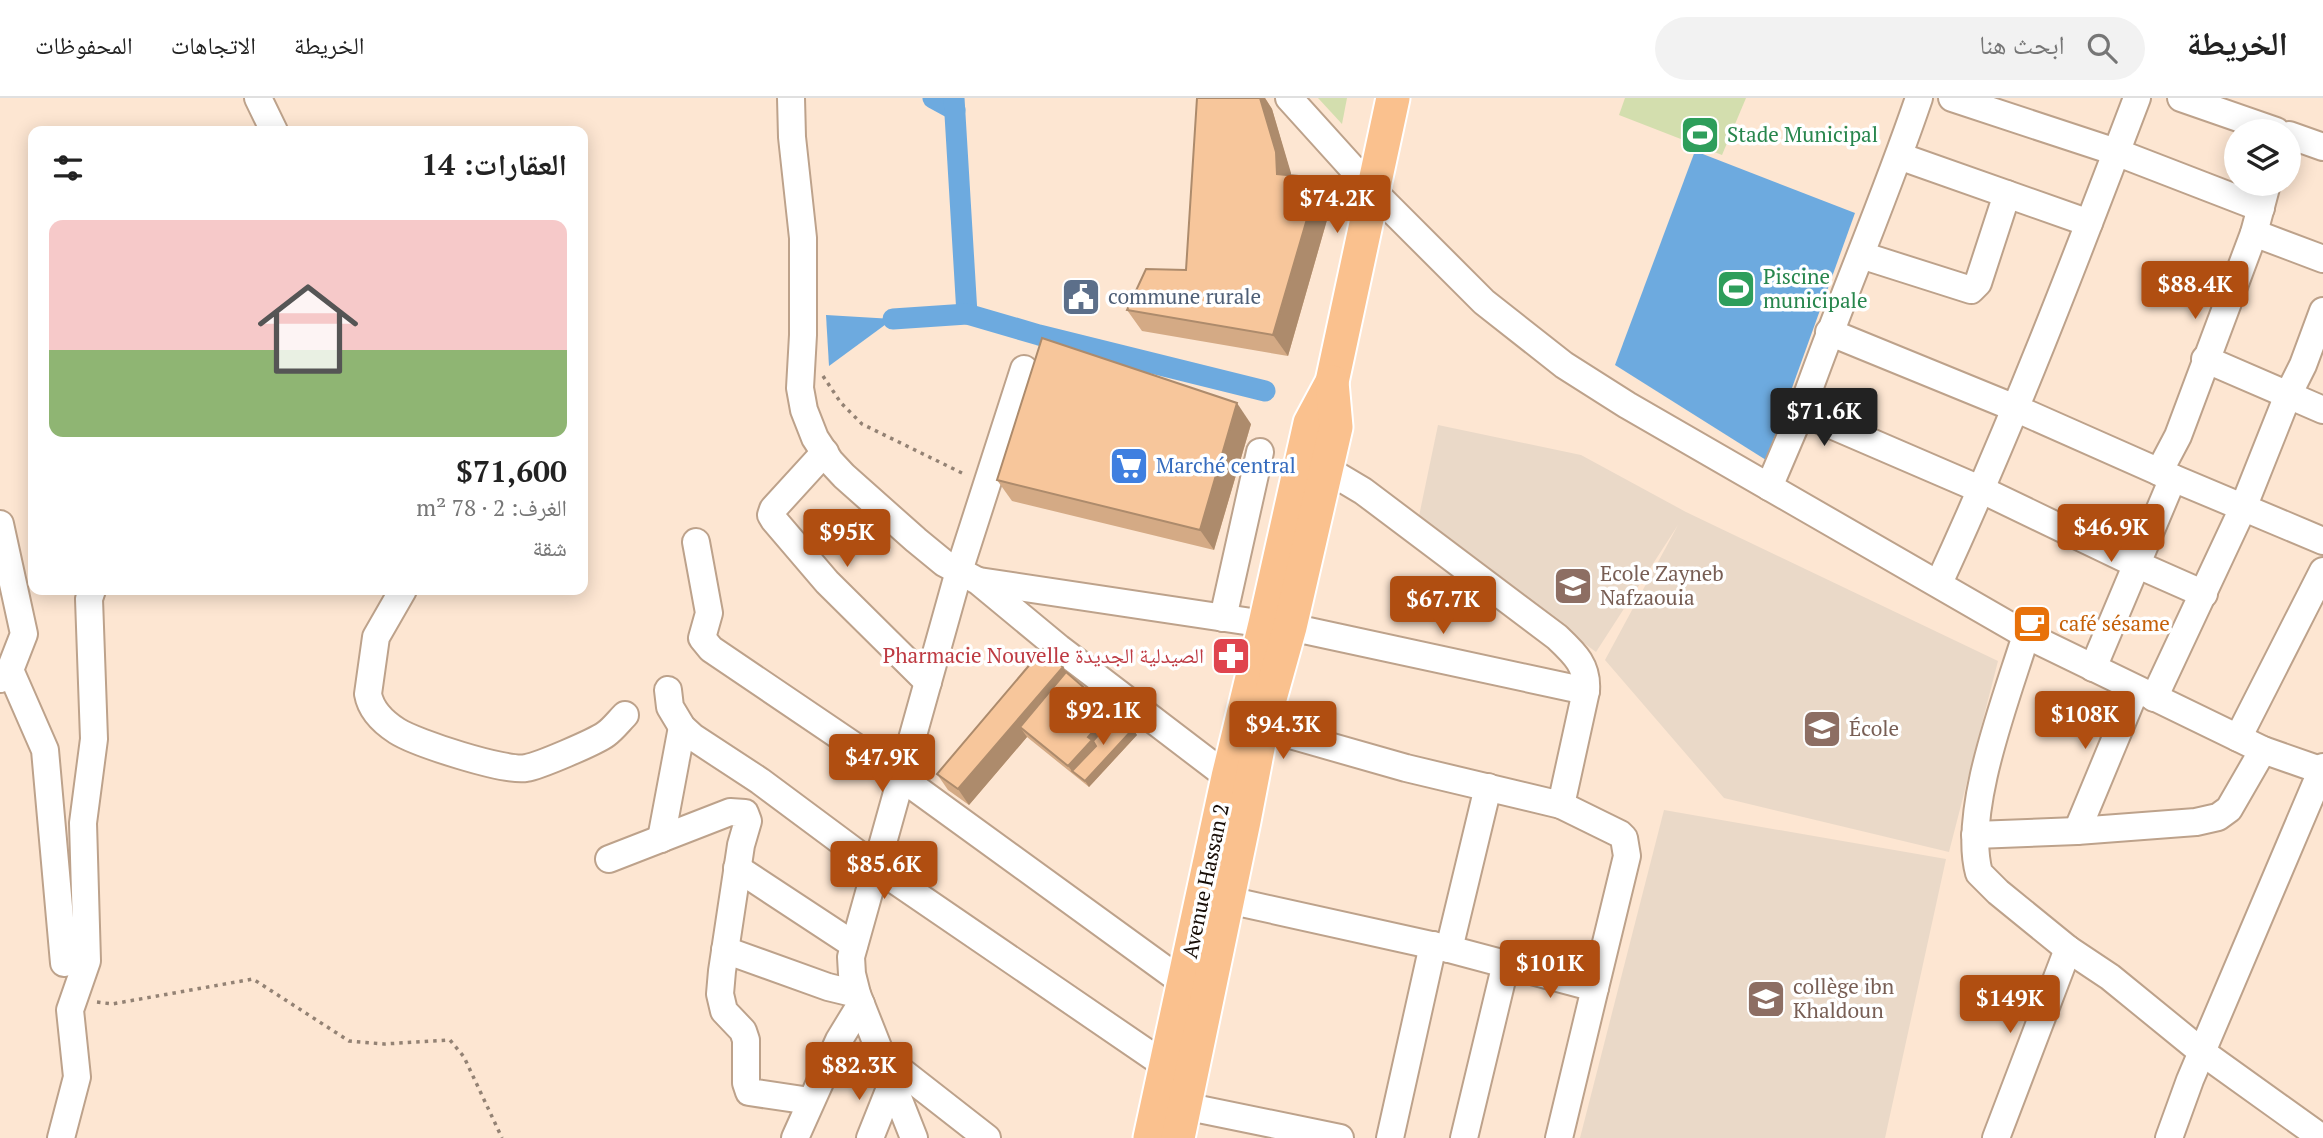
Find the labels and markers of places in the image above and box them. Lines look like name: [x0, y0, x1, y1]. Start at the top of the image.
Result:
sports icon: Stade Municipal: [1679, 114, 1721, 156]
place label: Stade Municipal: [1727, 120, 1878, 148]
pin: $74.2K: [1280, 176, 1394, 235]
place label: Piscine municipale: [1763, 262, 1867, 314]
pin: $88.4K: [2138, 262, 2252, 321]
sports icon: Piscine municipale: [1715, 268, 1757, 310]
public building icon: commune rurale: [1060, 276, 1102, 318]
place label: commune rurale: [1108, 282, 1261, 310]
pin: $71.6K: [1767, 388, 1881, 448]
supermarket icon: Marché central: [1108, 445, 1150, 487]
place label: Marché central: [1156, 451, 1296, 479]
pin: $46.9K: [2054, 504, 2168, 564]
pin: $95K: [806, 510, 888, 569]
place label: Ecole Zayneb Nafzaouia: [1600, 559, 1724, 611]
school or university icon: Ecole Zayneb Nafzaouia: [1552, 565, 1594, 607]
pin: $67.7K: [1386, 576, 1500, 636]
cafe icon: café sésame: [2011, 603, 2053, 645]
place label: café sésame: [2059, 609, 2170, 637]
pharmacy icon: Pharmacie Nouvelle الصيدلية الجديدة: [1210, 635, 1252, 677]
place label: Pharmacie Nouvelle الصيدلية الجديدة: [883, 641, 1204, 669]
pin: $92.1K: [1046, 688, 1160, 747]
pin: $108K: [2036, 692, 2134, 751]
pin: $94.3K: [1226, 702, 1340, 761]
school or university icon: École: [1801, 708, 1843, 750]
place label: École: [1849, 714, 1899, 742]
pin: $47.9K: [825, 734, 939, 794]
pin: $85.6K: [827, 842, 941, 901]
pin: $101K: [1501, 940, 1599, 1000]
place label: collège ibn Khaldoun: [1793, 972, 1895, 1024]
pin: $149K: [1961, 976, 2059, 1035]
school or university icon: collège ibn Khaldoun: [1745, 978, 1787, 1020]
pin: $82.3K: [802, 1042, 916, 1102]

